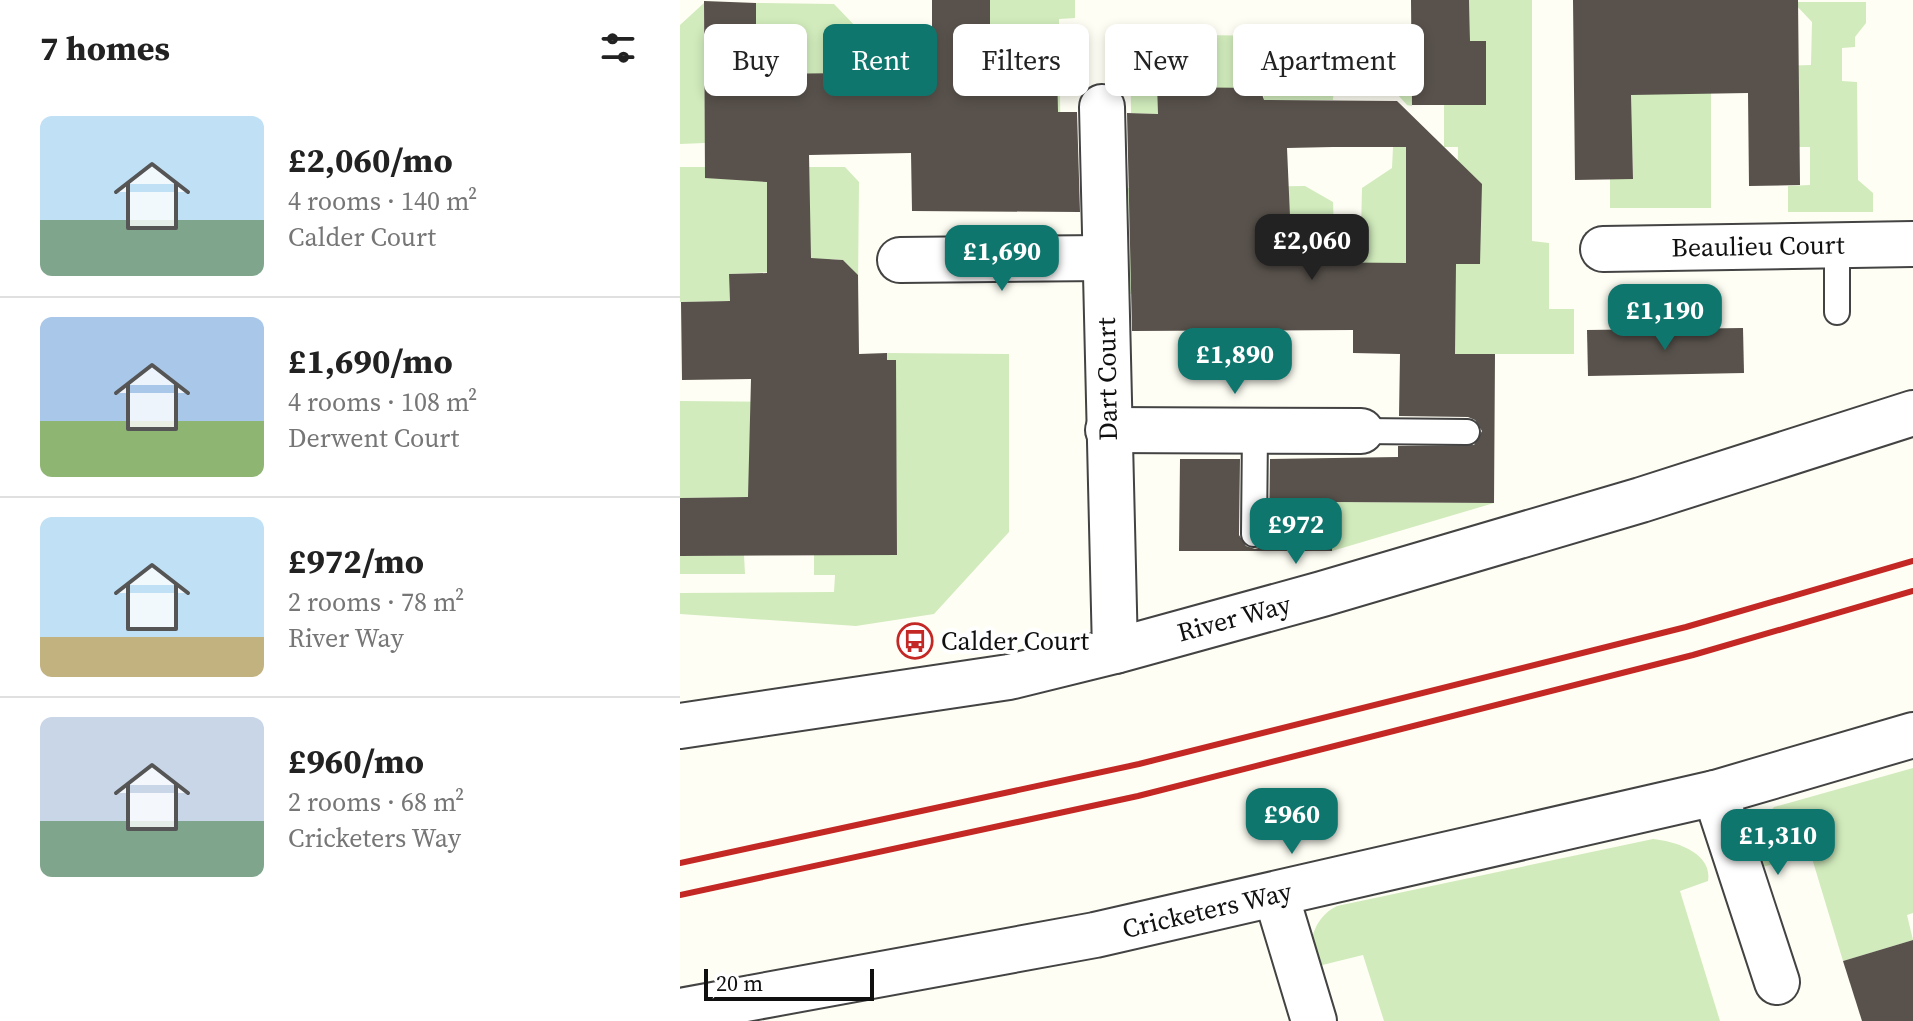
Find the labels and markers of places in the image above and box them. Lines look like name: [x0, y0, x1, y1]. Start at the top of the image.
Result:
pin: £2,060: [1247, 214, 1377, 282]
pin: £1,690: [937, 225, 1067, 293]
pin: £1,190: [1600, 284, 1730, 352]
pin: £1,890: [1170, 328, 1300, 396]
pin: £972: [1249, 498, 1343, 566]
bus stop icon: Calder Court: [896, 622, 934, 660]
place label: Calder Court: [941, 623, 1090, 659]
pin: £960: [1245, 788, 1339, 856]
pin: £1,310: [1713, 809, 1843, 877]

